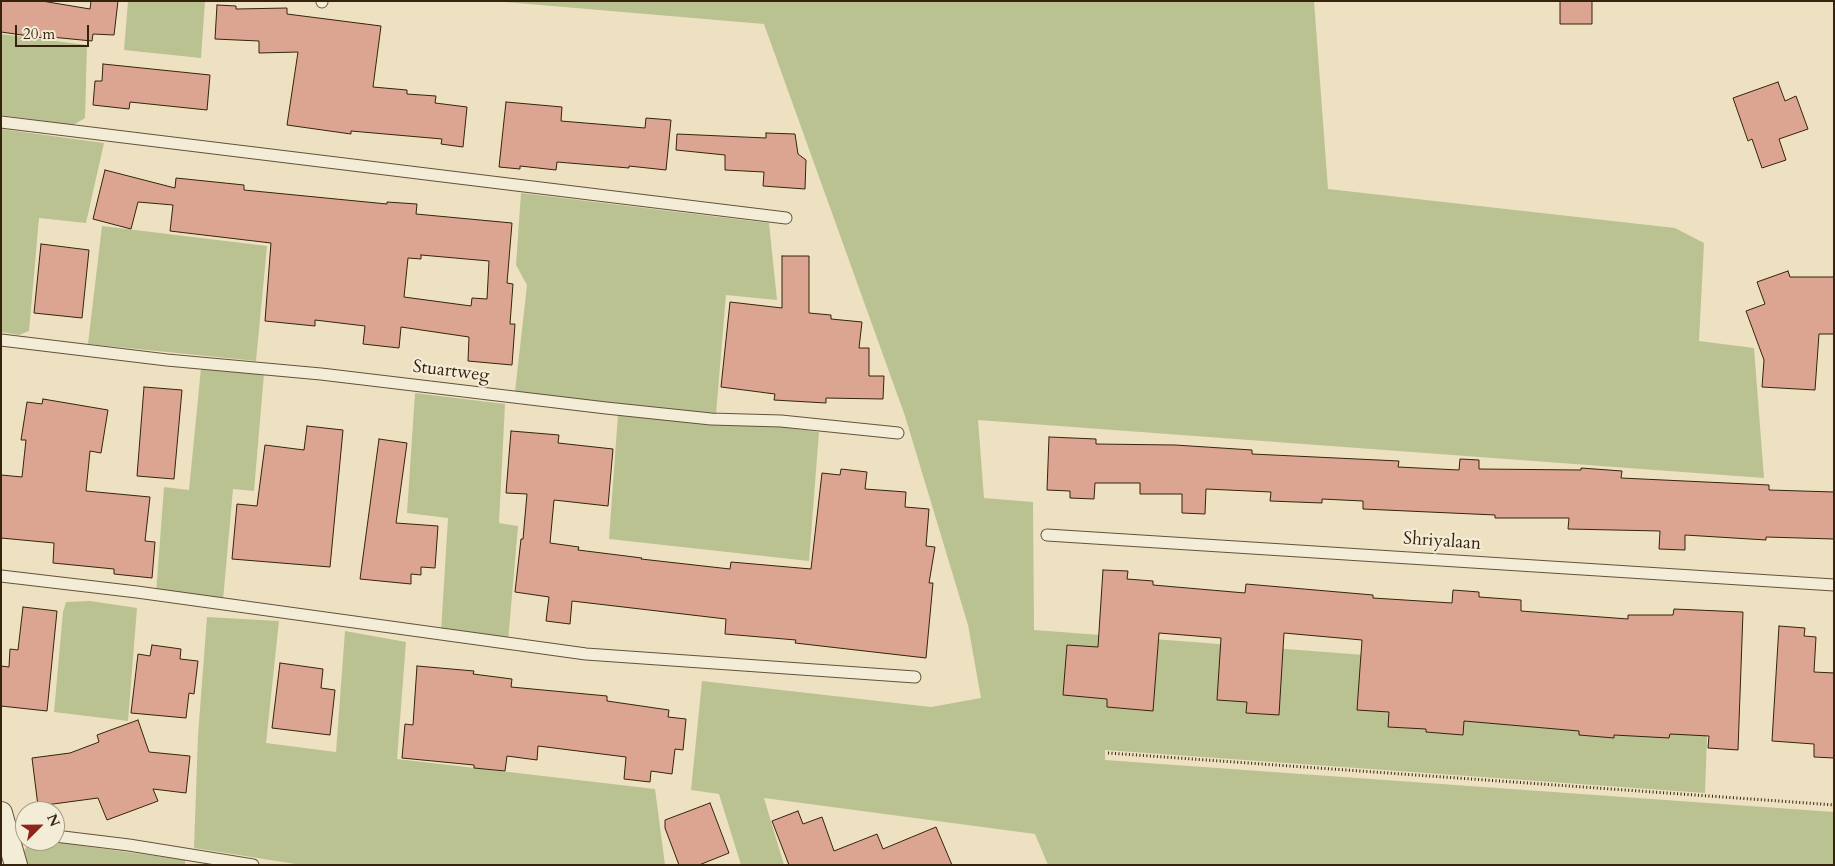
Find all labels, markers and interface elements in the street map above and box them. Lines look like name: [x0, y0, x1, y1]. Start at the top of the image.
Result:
scale bar: [18, 15, 91, 47]
text: 20 m: [23, 24, 55, 44]
street label: Stuartweg: [411, 357, 491, 387]
street label: Shriyalaan: [1402, 528, 1482, 556]
north arrow: [15, 801, 65, 851]
text: N: [42, 811, 64, 830]

